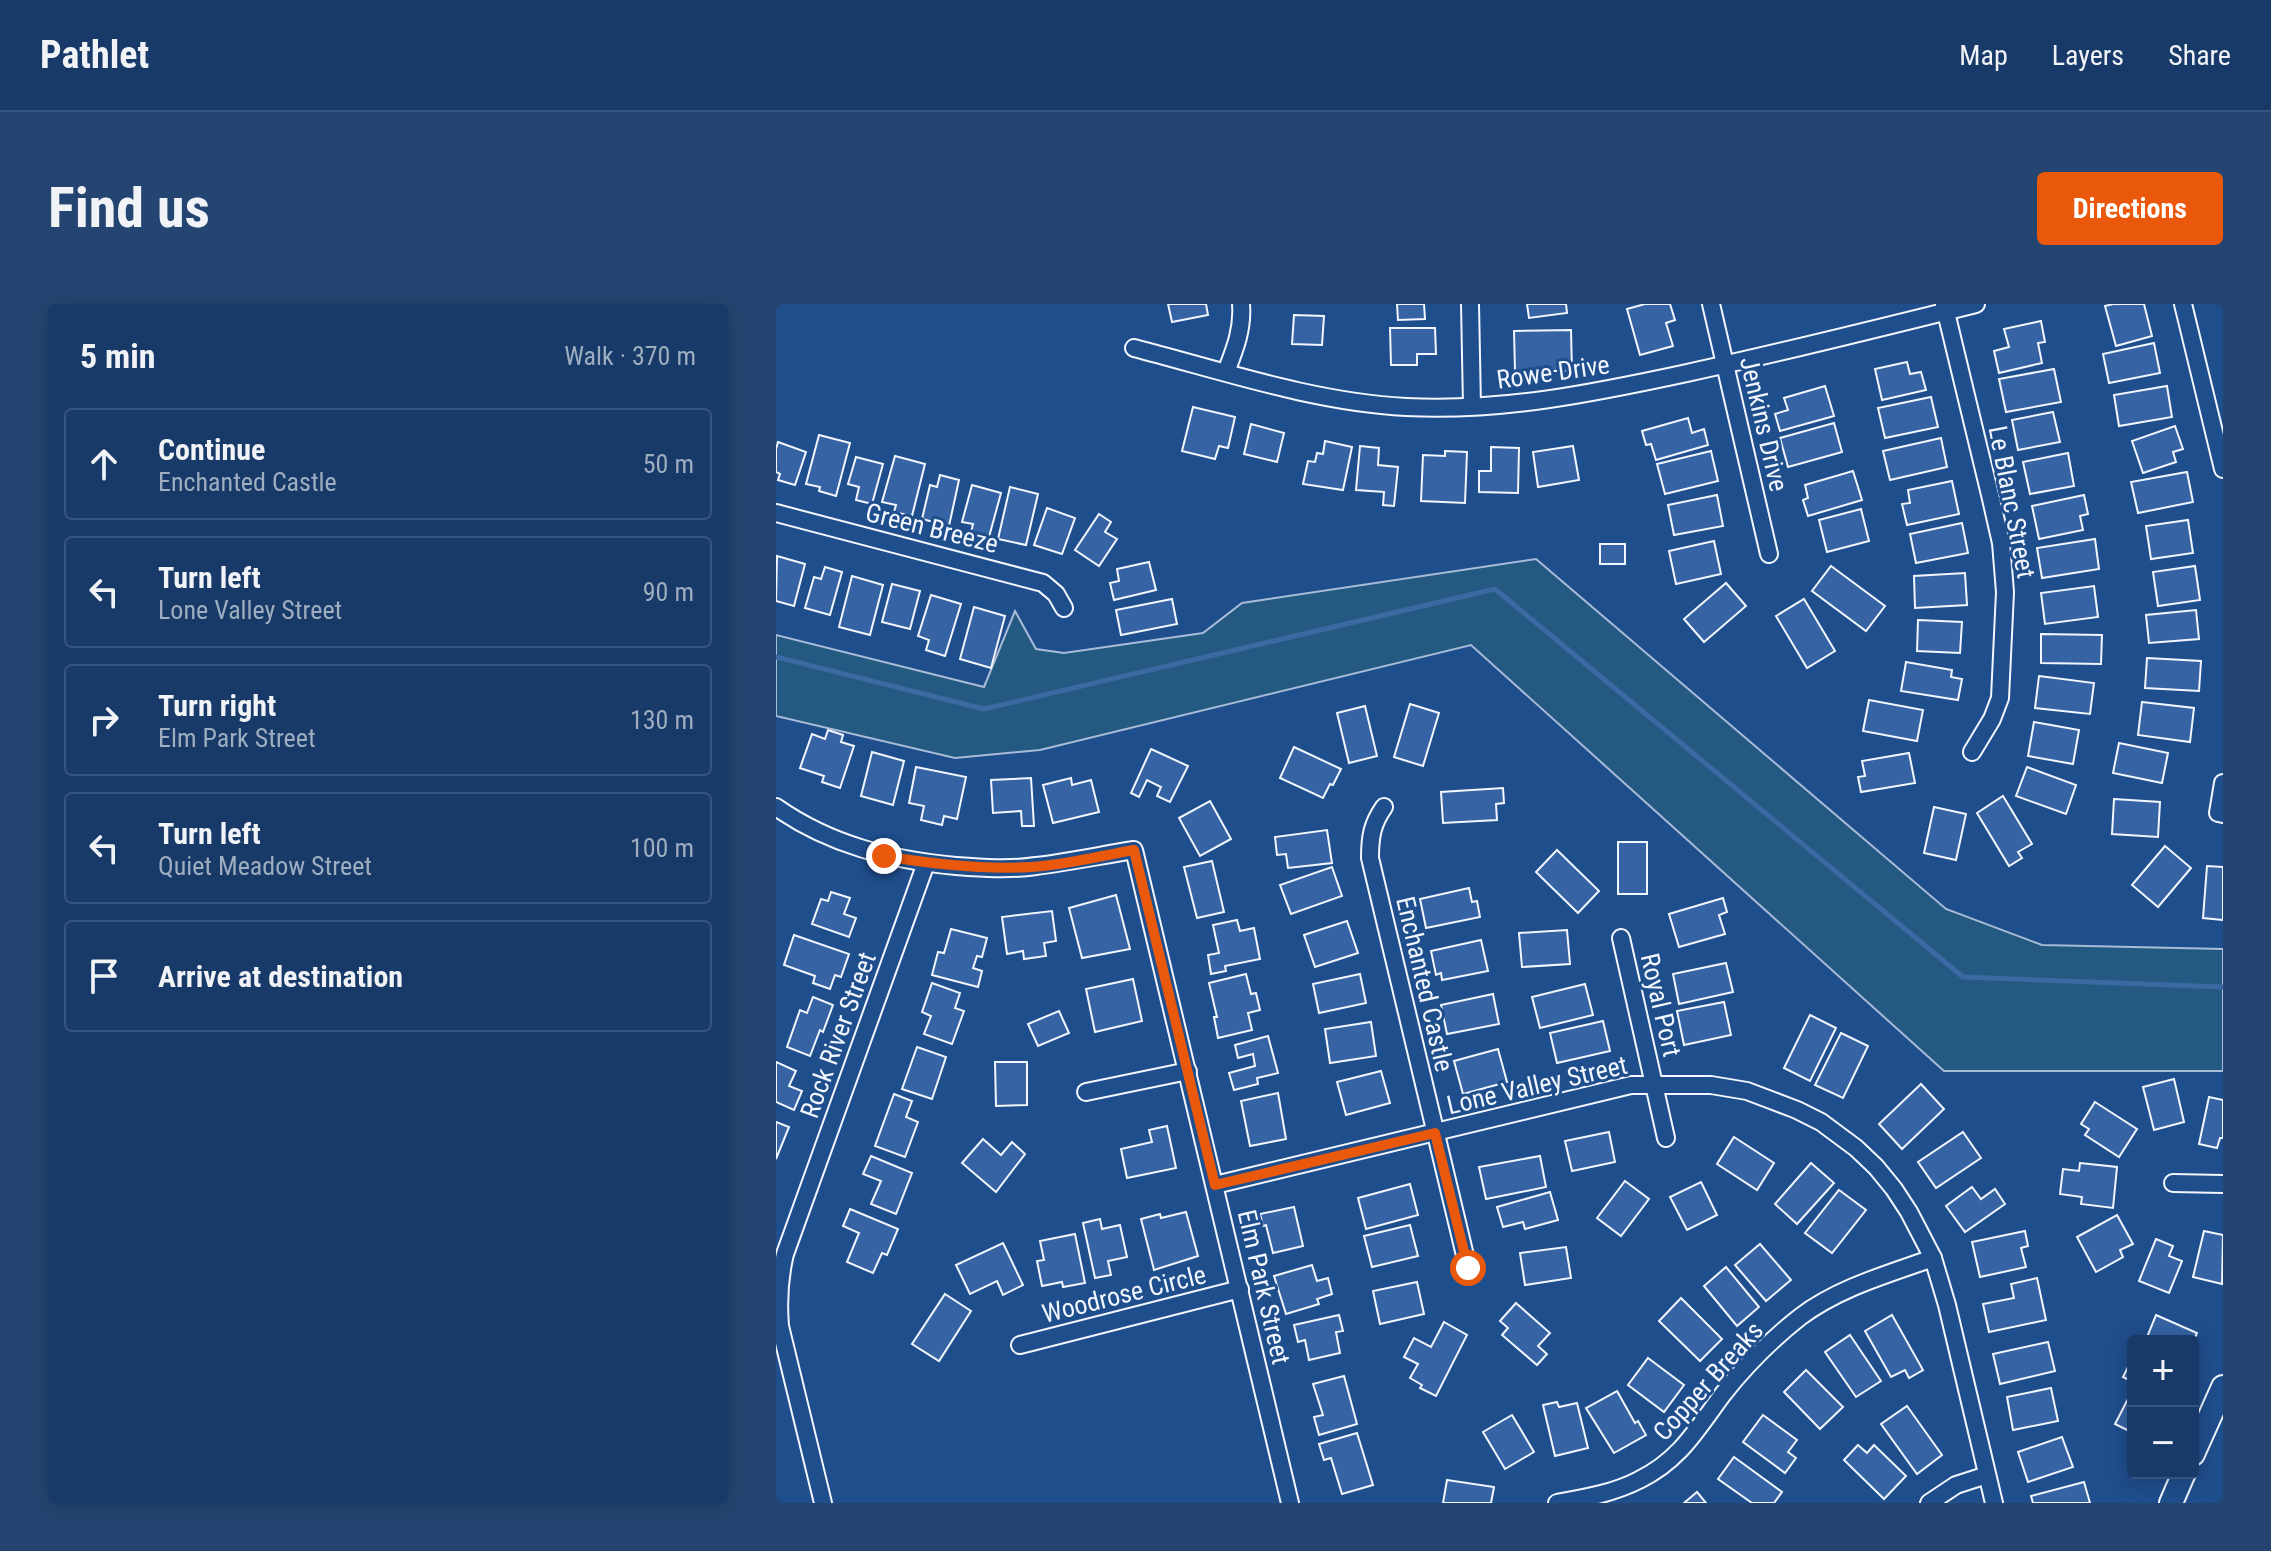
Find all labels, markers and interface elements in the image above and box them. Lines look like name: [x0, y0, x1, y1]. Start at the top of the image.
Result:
text: Pathlet: [40, 33, 149, 77]
text: Map: [1959, 39, 2008, 72]
text: Layers: [2052, 39, 2124, 72]
text: Share: [2168, 39, 2231, 72]
button: Directions: [2037, 172, 2223, 245]
text: Find us: [48, 175, 210, 241]
text: 5 min: [80, 336, 156, 376]
text: Walk · 370 m: [564, 341, 696, 371]
street label: Rowe Drive: [1495, 349, 1611, 395]
street label: Jenkins Drive: [1734, 354, 1794, 494]
street label: Le Blanc Street: [1983, 423, 2041, 581]
text: Continue: [158, 432, 265, 467]
icon: ahead: [82, 442, 126, 486]
text: 50 m: [643, 449, 694, 479]
text: Enchanted Castle: [158, 467, 337, 497]
street label: Green Breeze: [863, 497, 1001, 559]
text: Turn left: [158, 560, 261, 595]
icon: left: [82, 570, 126, 614]
text: 90 m: [643, 577, 694, 607]
text: Lone Valley Street: [158, 595, 342, 625]
text: Turn right: [158, 688, 276, 723]
icon: right: [82, 698, 126, 742]
text: 130 m: [630, 705, 694, 735]
text: Elm Park Street: [158, 723, 316, 753]
text: Turn left: [158, 816, 261, 851]
icon: left: [82, 826, 126, 870]
text: 100 m: [630, 833, 694, 863]
route end: [866, 838, 902, 874]
text: Quiet Meadow Street: [158, 851, 372, 881]
street label: Enchanted Castle: [1390, 894, 1460, 1074]
street label: Rock River Street: [794, 948, 882, 1122]
street label: Royal Port: [1635, 950, 1687, 1060]
icon: arrive: [82, 954, 126, 998]
text: Arrive at destination: [158, 959, 403, 994]
street label: Lone Valley Street: [1444, 1050, 1630, 1120]
street label: Elm Park Street: [1232, 1207, 1296, 1367]
route start: [1450, 1250, 1486, 1286]
street label: Woodrose Circle: [1039, 1259, 1209, 1329]
street label: Copper Breaks: [1647, 1315, 1769, 1447]
map controls: [2127, 1335, 2199, 1479]
button: +: [2127, 1335, 2199, 1407]
button: −: [2127, 1407, 2199, 1479]

